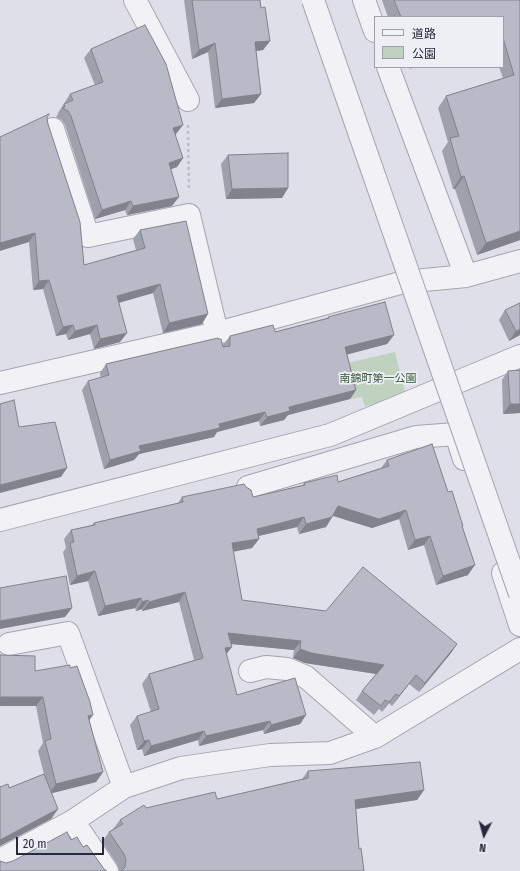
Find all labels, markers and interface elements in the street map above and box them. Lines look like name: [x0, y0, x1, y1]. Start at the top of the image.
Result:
legend: [374, 16, 504, 68]
text: 道路: [412, 27, 436, 41]
text: 公園: [412, 47, 436, 61]
park label: 南錦町第一公園: [340, 372, 416, 386]
north arrow: [464, 815, 504, 855]
scale bar: [18, 829, 106, 855]
text: 20 m: [23, 837, 47, 851]
text: N: [479, 841, 487, 854]

